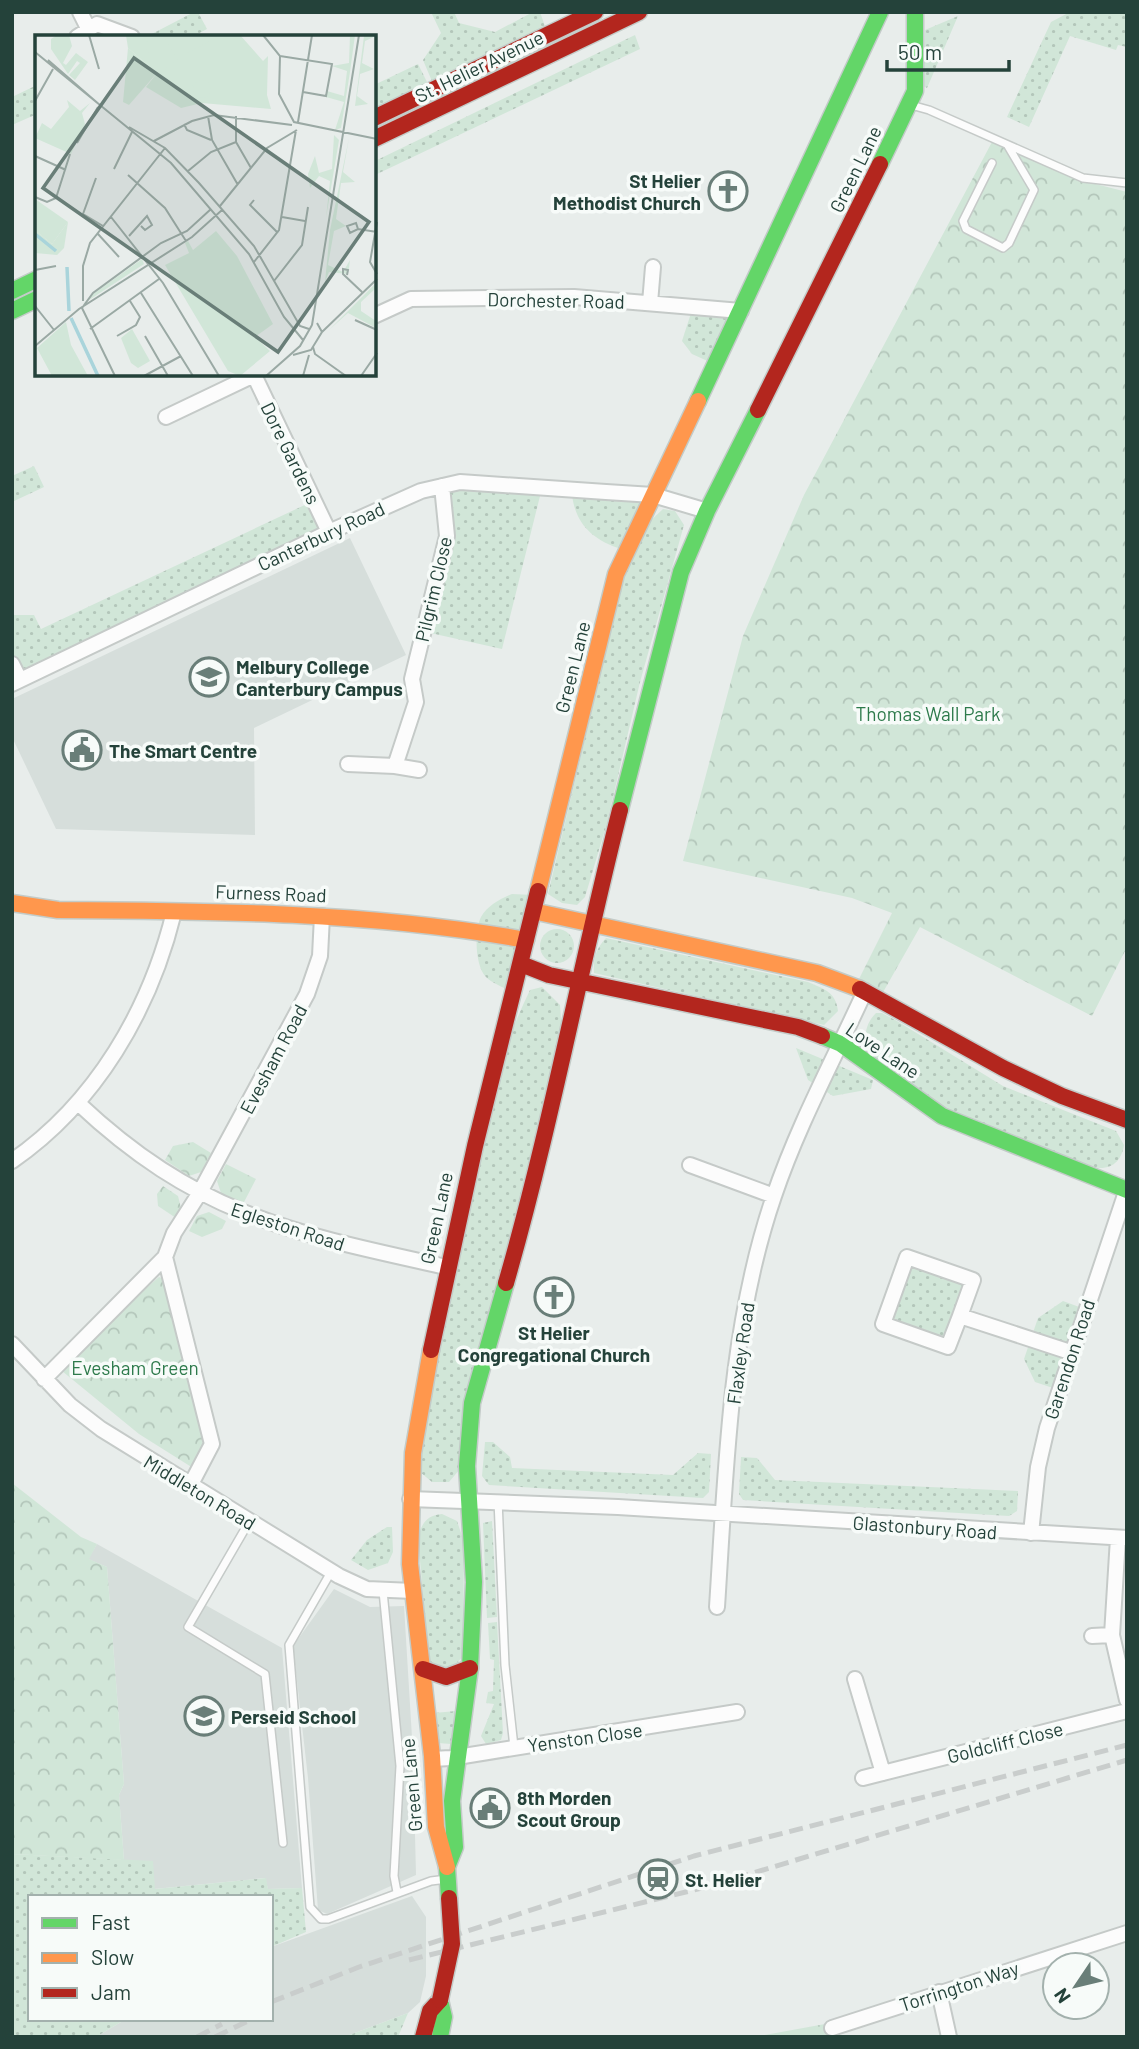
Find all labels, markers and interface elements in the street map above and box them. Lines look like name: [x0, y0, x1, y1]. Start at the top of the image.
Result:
street label: St. Helier Avenue: [411, 25, 547, 107]
scale bar: [887, 28, 1010, 72]
inset map: [35, 35, 376, 376]
text: 50 m: [898, 39, 942, 64]
street label: Green Lane: [824, 122, 886, 216]
place label: St Helier Methodist Church: [553, 169, 702, 214]
church icon: St Helier Methodist Church: [707, 170, 749, 212]
street label: Dorchester Road: [487, 287, 625, 313]
street label: Dore Gardens: [256, 398, 326, 508]
street label: Canterbury Road: [254, 496, 388, 576]
street label: Pilgrim Close: [410, 534, 456, 644]
street label: Green Lane: [550, 619, 594, 715]
place label: Melbury College Canterbury Campus: [236, 655, 403, 700]
school or university icon: Melbury College Canterbury Campus: [188, 656, 230, 698]
park label: Thomas Wall Park: [856, 702, 1001, 725]
public building icon: The Smart Centre: [61, 729, 103, 771]
place label: The Smart Centre: [109, 739, 257, 762]
street label: Furness Road: [215, 880, 327, 906]
street label: Evesham Road: [234, 1000, 312, 1118]
street label: Love Lane: [842, 1017, 924, 1083]
street label: Green Lane: [415, 1170, 457, 1266]
street label: Egleston Road: [228, 1197, 348, 1255]
church icon: St Helier Congregational Church: [533, 1276, 575, 1318]
street label: Garendon Road: [1039, 1296, 1099, 1422]
street label: Flaxley Road: [721, 1301, 759, 1405]
place label: St Helier Congregational Church: [458, 1321, 650, 1366]
park label: Evesham Green: [71, 1356, 199, 1379]
street label: Middleton Road: [140, 1450, 260, 1534]
street label: Glastonbury Road: [852, 1510, 998, 1544]
school or university icon: Perseid School: [183, 1695, 225, 1737]
place label: Perseid School: [231, 1705, 356, 1728]
street label: Goldcliff Close: [945, 1716, 1065, 1768]
street label: Yenston Close: [526, 1718, 644, 1756]
street label: Green Lane: [395, 1737, 427, 1833]
place label: 8th Morden Scout Group: [517, 1786, 621, 1831]
public building icon: 8th Morden Scout Group: [469, 1787, 511, 1829]
station icon: St. Helier: [637, 1858, 679, 1900]
place label: St. Helier: [685, 1868, 763, 1891]
legend: [28, 1895, 273, 2021]
text: Fast: [91, 1909, 131, 1934]
text: Slow: [91, 1944, 134, 1969]
north arrow: [1041, 1951, 1111, 2021]
street label: Torrington Way: [896, 1956, 1022, 2016]
text: Jam: [91, 1979, 131, 2004]
text: N: [1049, 1984, 1075, 2008]

